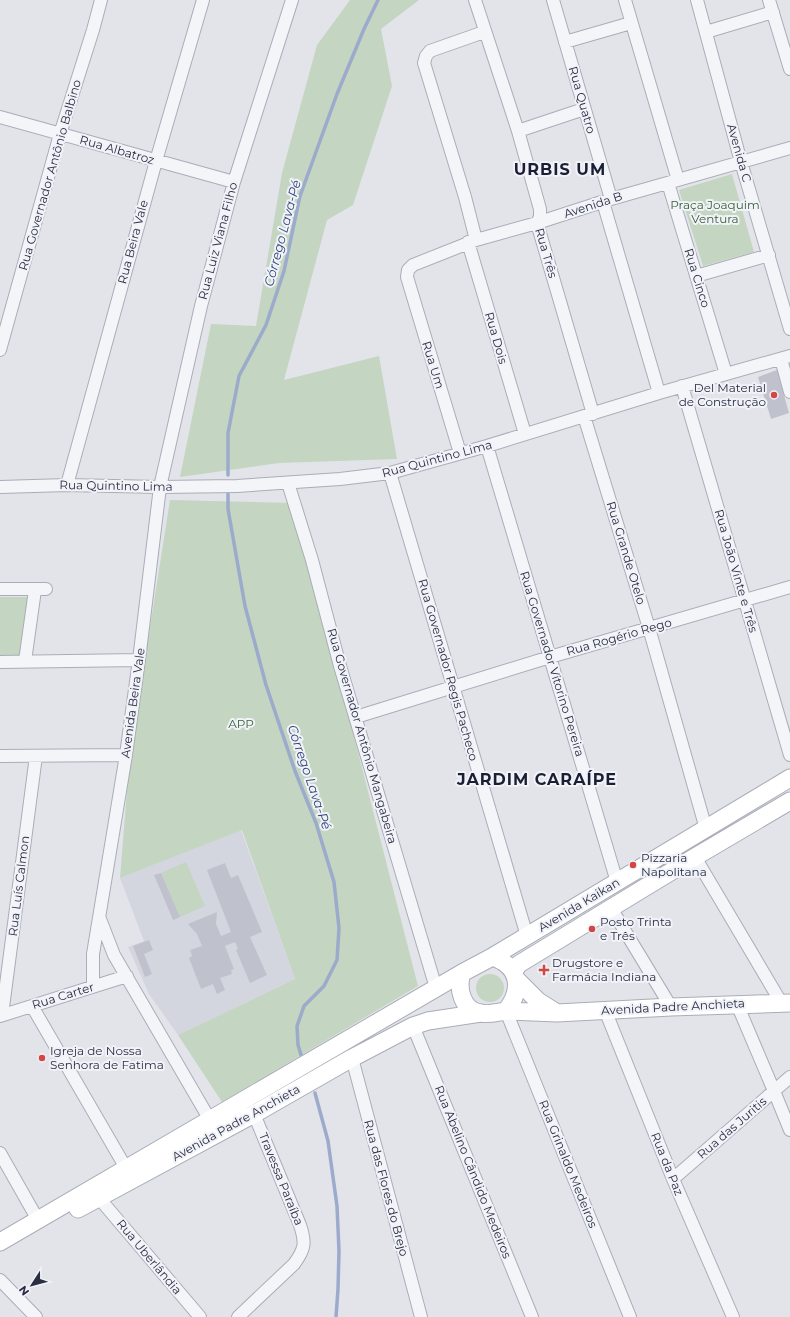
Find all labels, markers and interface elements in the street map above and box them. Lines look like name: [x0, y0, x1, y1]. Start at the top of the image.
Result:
street label: Rua Quatro: [566, 65, 599, 135]
street label: Rua Governador Antônio Balbino: [15, 78, 84, 272]
street label: Avenida C: [724, 122, 755, 184]
street label: Rua Albatroz: [78, 132, 156, 167]
district label: URBIS UM: [514, 160, 606, 179]
water label: Córrego Lava-Pé: [260, 178, 304, 288]
street label: Rua Luiz Viana Filho: [195, 180, 240, 301]
street label: Avenida B: [562, 188, 624, 221]
park label: Praça Joaquim Ventura: [670, 197, 760, 226]
street label: Rua Beira Vale: [114, 198, 151, 285]
street label: Rua Três: [532, 226, 561, 280]
street label: Rua Cinco: [681, 246, 714, 309]
street label: Rua Dois: [482, 310, 511, 366]
street label: Rua Um: [419, 339, 448, 391]
place label: Del Material de Construção: [679, 380, 766, 409]
marker: Del Material de Construção: [769, 390, 779, 400]
street label: Rua Quintino Lima: [380, 437, 494, 480]
street label: Rua Quintino Lima: [59, 477, 173, 494]
street label: Rua Grande Otelo: [604, 499, 649, 606]
street label: Rua João Vinte e Três: [712, 507, 761, 634]
street label: Rua Governador Vitorino Pereira: [517, 569, 588, 758]
street label: Rua Governador Regis Pacheco: [415, 577, 482, 763]
street label: Rua Rogério Rego: [564, 614, 673, 659]
street label: Rua Governador Antônio Mangabeira: [324, 626, 400, 845]
street label: Avenida Beira Vale: [117, 647, 148, 759]
park label: APP: [228, 716, 254, 731]
water label: Córrego Lava-Pé: [285, 723, 335, 832]
district label: JARDIM CARAÍPE: [456, 770, 617, 789]
street label: Rua Luís Calmon: [5, 835, 32, 937]
place label: Pizzaria Napolitana: [641, 850, 707, 879]
marker: Pizzaria Napolitana: [628, 860, 638, 870]
street label: Avenida Kaikan: [535, 874, 622, 935]
place label: Posto Trinta e Três: [600, 914, 672, 943]
marker: Posto Trinta e Três: [587, 924, 597, 934]
place label: Drugstore e Farmácia Indiana: [552, 955, 656, 984]
marker: Drugstore e Farmácia Indiana: [539, 965, 549, 975]
street label: Rua Carter: [30, 979, 96, 1012]
street label: Avenida Padre Anchieta: [601, 995, 745, 1018]
place label: Igreja de Nossa Senhora de Fatima: [50, 1043, 164, 1072]
marker: Igreja de Nossa Senhora de Fatima: [37, 1053, 47, 1063]
street label: Avenida Padre Anchieta: [169, 1081, 302, 1164]
street label: Rua Abelino Cândido Medeiros: [432, 1083, 515, 1261]
street label: Rua das Juritis: [694, 1093, 770, 1162]
street label: Rua Grinaldo Medeiros: [536, 1098, 601, 1230]
street label: Rua das Flores do Brejo: [361, 1118, 412, 1258]
street label: Travessa Paraíba: [256, 1130, 307, 1227]
street label: Rua da Paz: [648, 1130, 687, 1198]
street label: Rua Uberlândia: [114, 1216, 185, 1297]
north arrow: [12, 1265, 52, 1305]
text: N: [16, 1283, 32, 1299]

